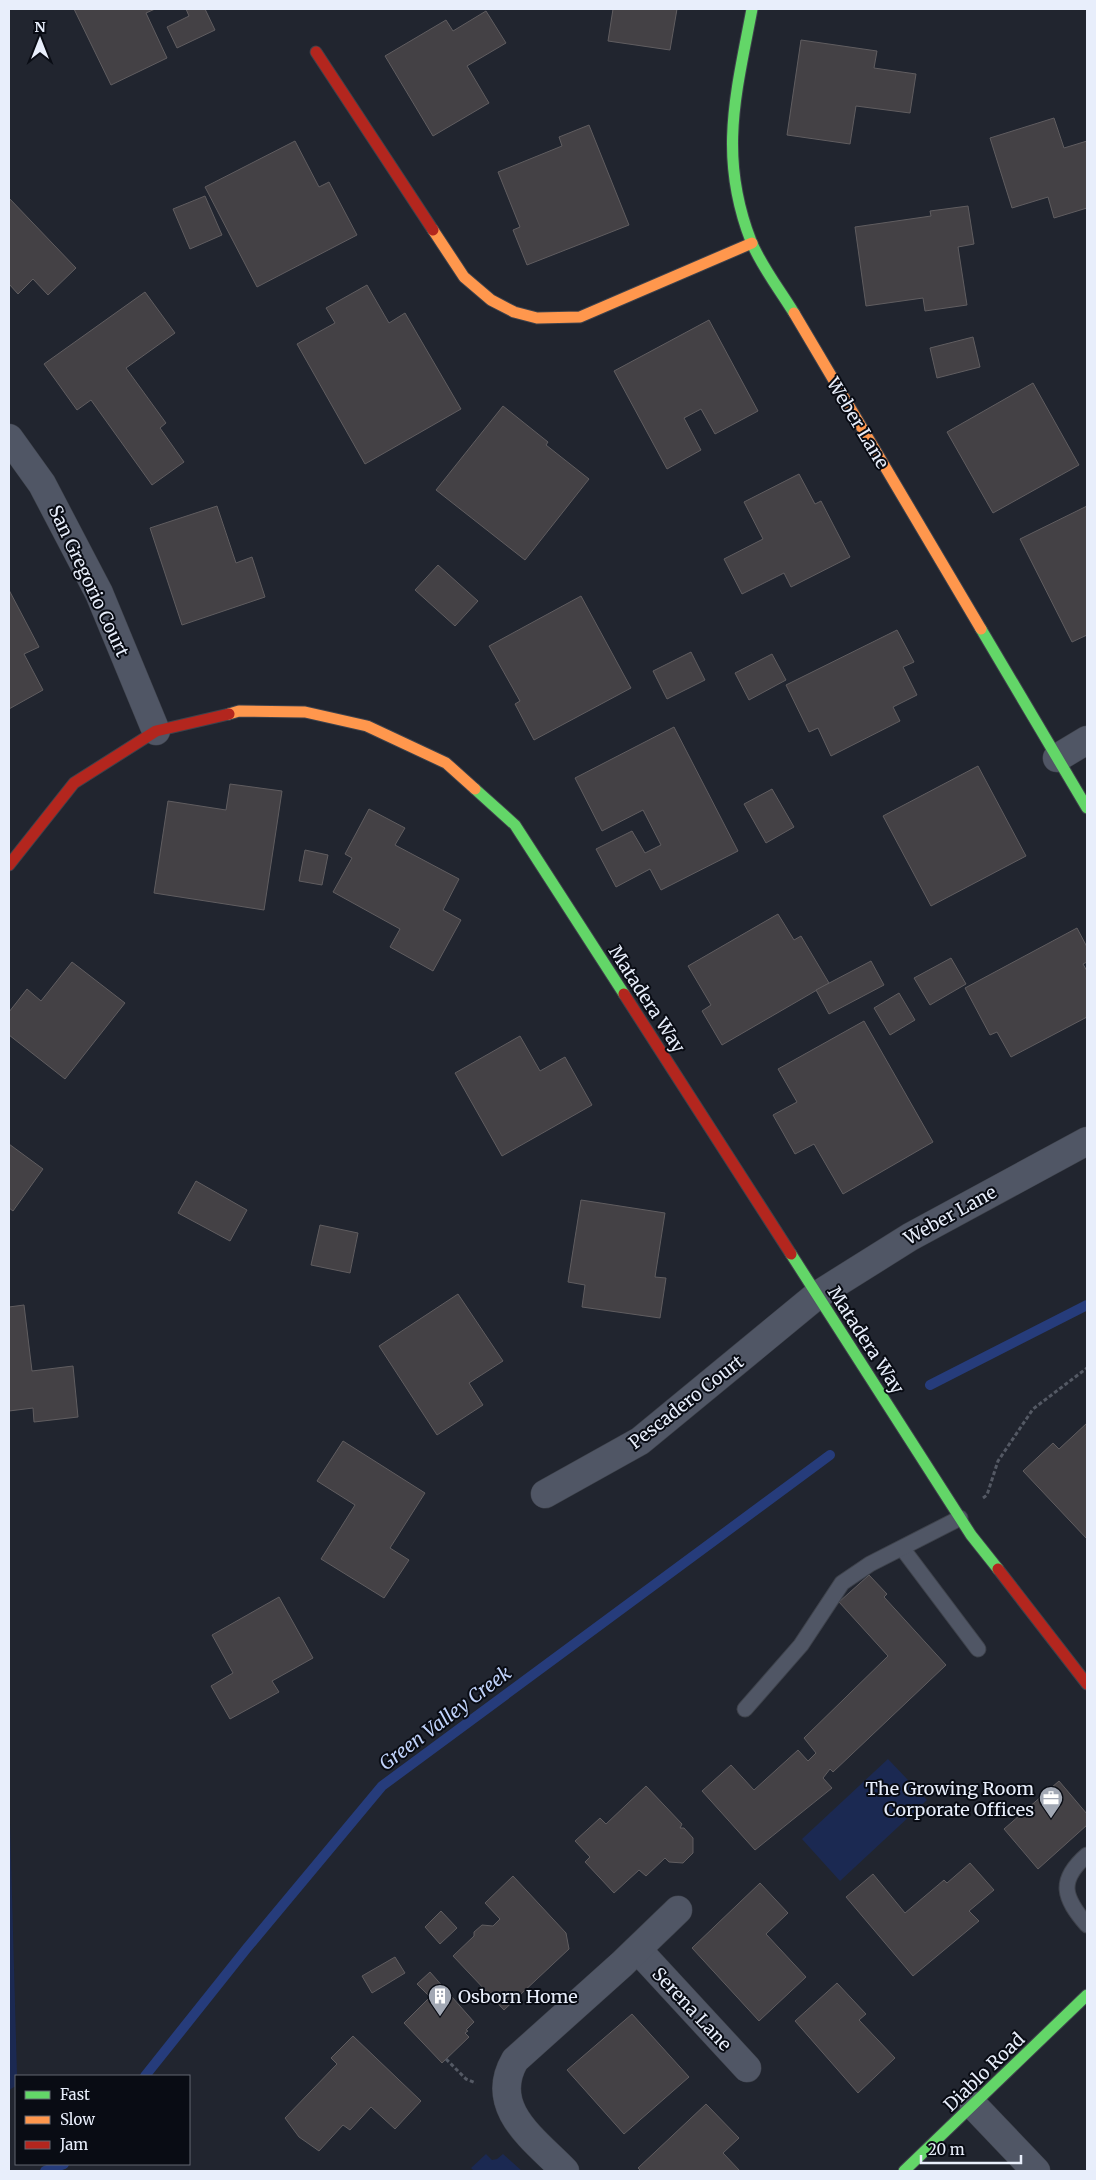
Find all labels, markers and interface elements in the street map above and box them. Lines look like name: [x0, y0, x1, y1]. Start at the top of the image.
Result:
north arrow: [15, 15, 65, 65]
text: N: [34, 18, 46, 36]
street label: Weber Lane: [821, 372, 894, 473]
street label: San Gregorio Court: [44, 501, 134, 661]
street label: Matadera Way: [604, 941, 691, 1057]
street label: Weber Lane: [899, 1180, 1000, 1250]
street label: Matadera Way: [823, 1282, 910, 1398]
street label: Pescadero Court: [624, 1350, 748, 1454]
water label: Green Valley Creek: [374, 1660, 516, 1775]
place label: The Growing Room Corporate Offices: [865, 1777, 1034, 1821]
office icon: The Growing Room Corporate Offices: [1038, 1785, 1064, 1819]
street label: Serena Lane: [647, 1962, 737, 2056]
building icon: Osborn Home: [427, 1983, 453, 2017]
place label: Osborn Home: [458, 1985, 578, 2008]
street label: Diablo Road: [939, 2028, 1029, 2116]
legend: [15, 2075, 190, 2165]
text: Fast: [60, 2085, 90, 2104]
text: Slow: [60, 2110, 95, 2129]
scale bar: [921, 2132, 1021, 2164]
text: Jam: [59, 2135, 88, 2154]
text: 20 m: [928, 2140, 965, 2159]

